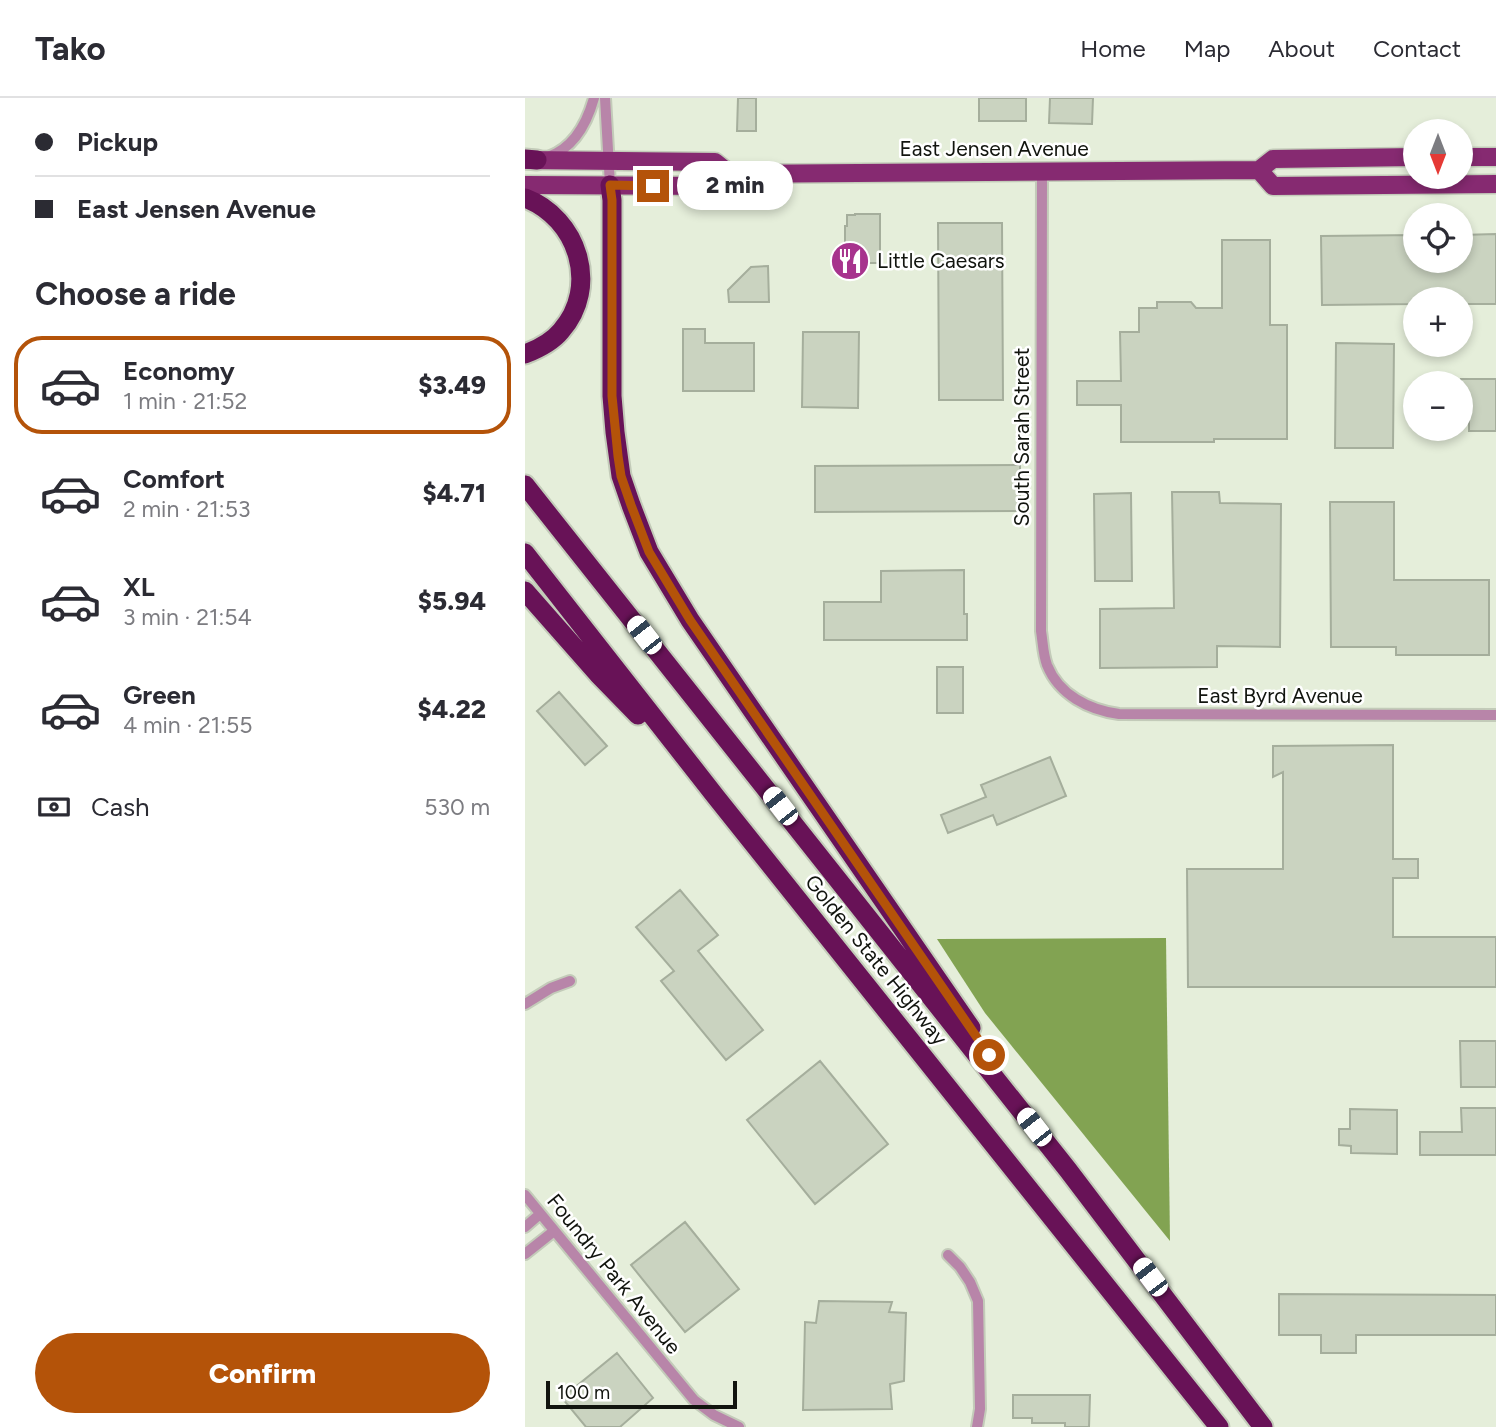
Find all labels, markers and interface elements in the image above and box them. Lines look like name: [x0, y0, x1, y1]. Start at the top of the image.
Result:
text: Tako: [35, 29, 106, 68]
text: Home: [1080, 34, 1146, 63]
text: Map: [1184, 34, 1230, 63]
text: About: [1268, 34, 1335, 63]
text: Contact: [1373, 34, 1461, 63]
north arrow: [1403, 119, 1473, 189]
map controls: [1403, 119, 1473, 441]
text: Pickup: [77, 126, 158, 158]
street label: East Jensen Avenue: [899, 136, 1089, 161]
callout: 2 min: [677, 162, 793, 210]
route end: [637, 170, 669, 202]
text: 2 min: [706, 171, 764, 199]
text: East Jensen Avenue: [77, 193, 316, 225]
button: locate: [1403, 203, 1473, 273]
restaurant icon: Little Caesars: [829, 240, 871, 282]
place label: Little Caesars: [877, 248, 1005, 273]
text: Choose a ride: [35, 275, 236, 313]
button: +: [1403, 287, 1473, 357]
street label: South Sarah Street: [1009, 348, 1034, 526]
icon: car: [39, 354, 102, 417]
text: Economy: [123, 355, 235, 387]
text: $3.49: [418, 369, 486, 401]
button: −: [1403, 371, 1473, 441]
text: 1 min · 21:52: [123, 387, 247, 415]
icon: car: [39, 462, 102, 525]
text: Comfort: [123, 463, 225, 495]
text: $4.71: [422, 477, 486, 509]
text: 2 min · 21:53: [123, 495, 250, 523]
icon: car: [39, 570, 102, 633]
text: XL: [123, 571, 155, 603]
text: $5.94: [418, 585, 486, 617]
text: 3 min · 21:54: [123, 603, 252, 631]
car: [623, 612, 666, 658]
icon: car: [39, 678, 102, 741]
text: Green: [123, 679, 196, 711]
street label: East Byrd Avenue: [1197, 683, 1363, 708]
text: $4.22: [418, 693, 486, 725]
text: 4 min · 21:55: [123, 711, 253, 739]
car: [759, 783, 802, 829]
icon: cash: [35, 788, 73, 826]
text: Cash: [91, 791, 150, 823]
text: 530 m: [424, 793, 490, 821]
street label: Golden State Highway: [800, 870, 953, 1050]
route start: [973, 1039, 1005, 1071]
car: [1013, 1104, 1056, 1150]
street label: Foundry Park Avenue: [542, 1189, 687, 1359]
car: [1129, 1254, 1172, 1300]
button: Confirm: [35, 1333, 490, 1413]
scale bar: [546, 1378, 737, 1410]
text: 100 m: [557, 1381, 610, 1404]

